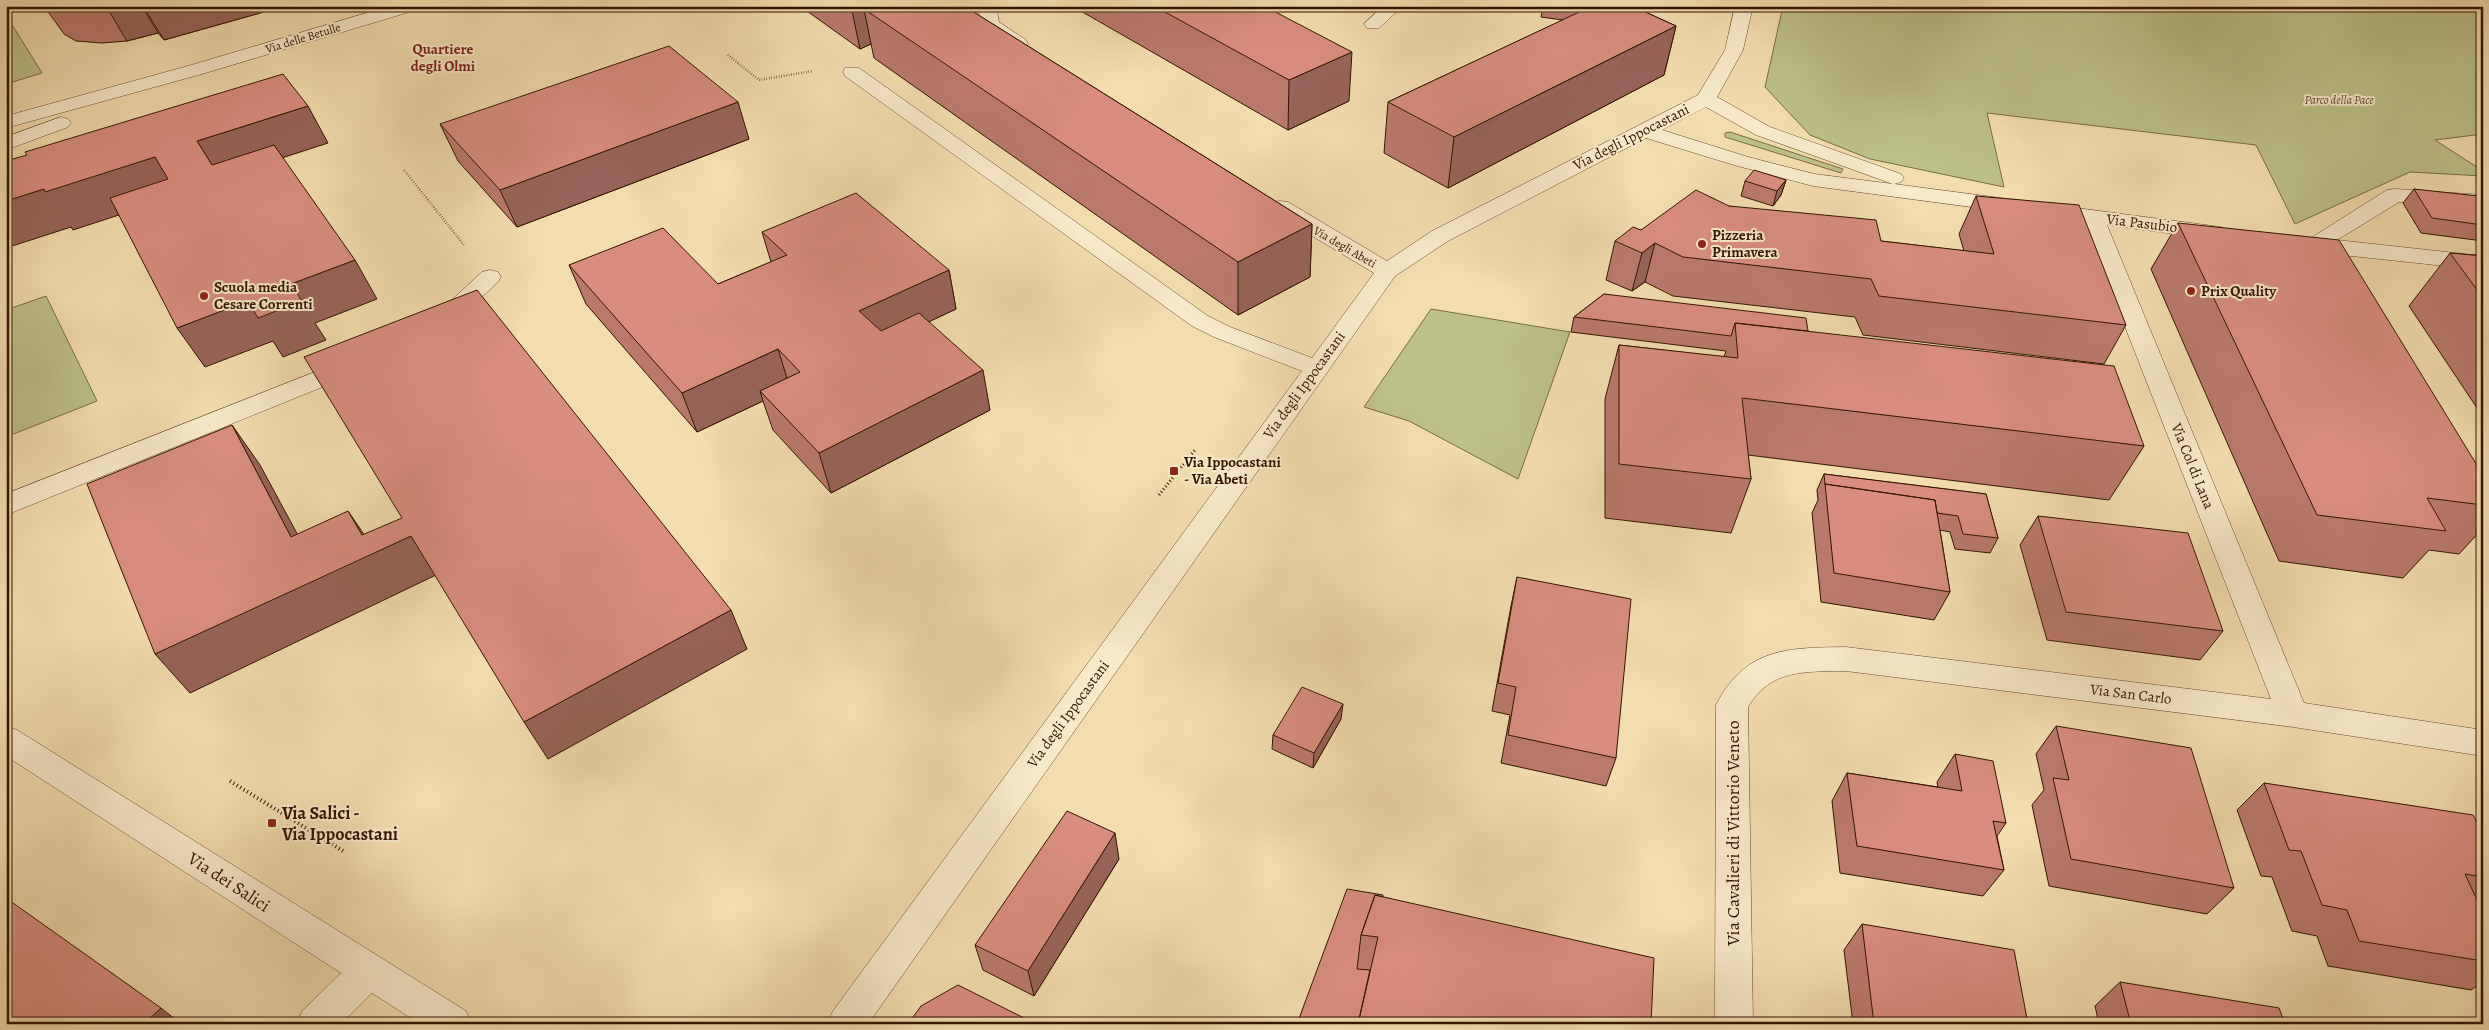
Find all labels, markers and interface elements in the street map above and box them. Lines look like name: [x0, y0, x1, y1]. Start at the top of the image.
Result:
street label: Via delle Betulle: [263, 19, 343, 57]
district label: Quartiere degli Olmi: [411, 39, 476, 76]
park label: Parco della Pace: [2304, 92, 2374, 108]
street label: Via degli Ippocastani: [1569, 99, 1693, 175]
street label: Via Pasubio: [2104, 209, 2179, 237]
street label: Via degli Abeti: [1310, 222, 1379, 271]
place label: Pizzeria Primavera: [1712, 225, 1778, 262]
marker: Pizzeria Primavera: [1696, 238, 1708, 250]
place label: Scuola media Cesare Correnti: [214, 277, 313, 314]
place label: Prix Quality: [2201, 281, 2277, 301]
marker: Prix Quality: [2185, 285, 2197, 297]
marker: Scuola media Cesare Correnti: [198, 290, 210, 302]
street label: Via degli Ippocastani: [1258, 327, 1350, 444]
street label: Via Col di Lana: [2166, 419, 2219, 512]
place label: Via Ippocastani - Via Abeti: [1183, 452, 1281, 489]
marker: Via Ippocastani - Via Abeti: [1168, 465, 1180, 477]
street label: Via degli Ippocastani: [1022, 656, 1114, 773]
street label: Via San Carlo: [2088, 679, 2173, 709]
street label: Via Cavalieri di Vittorio Veneto: [1721, 720, 1745, 947]
place label: Via Salici - Via Ippocastani: [281, 801, 398, 846]
marker: Via Salici - Via Ippocastani: [266, 817, 278, 829]
street label: Via dei Salici: [182, 846, 275, 918]

